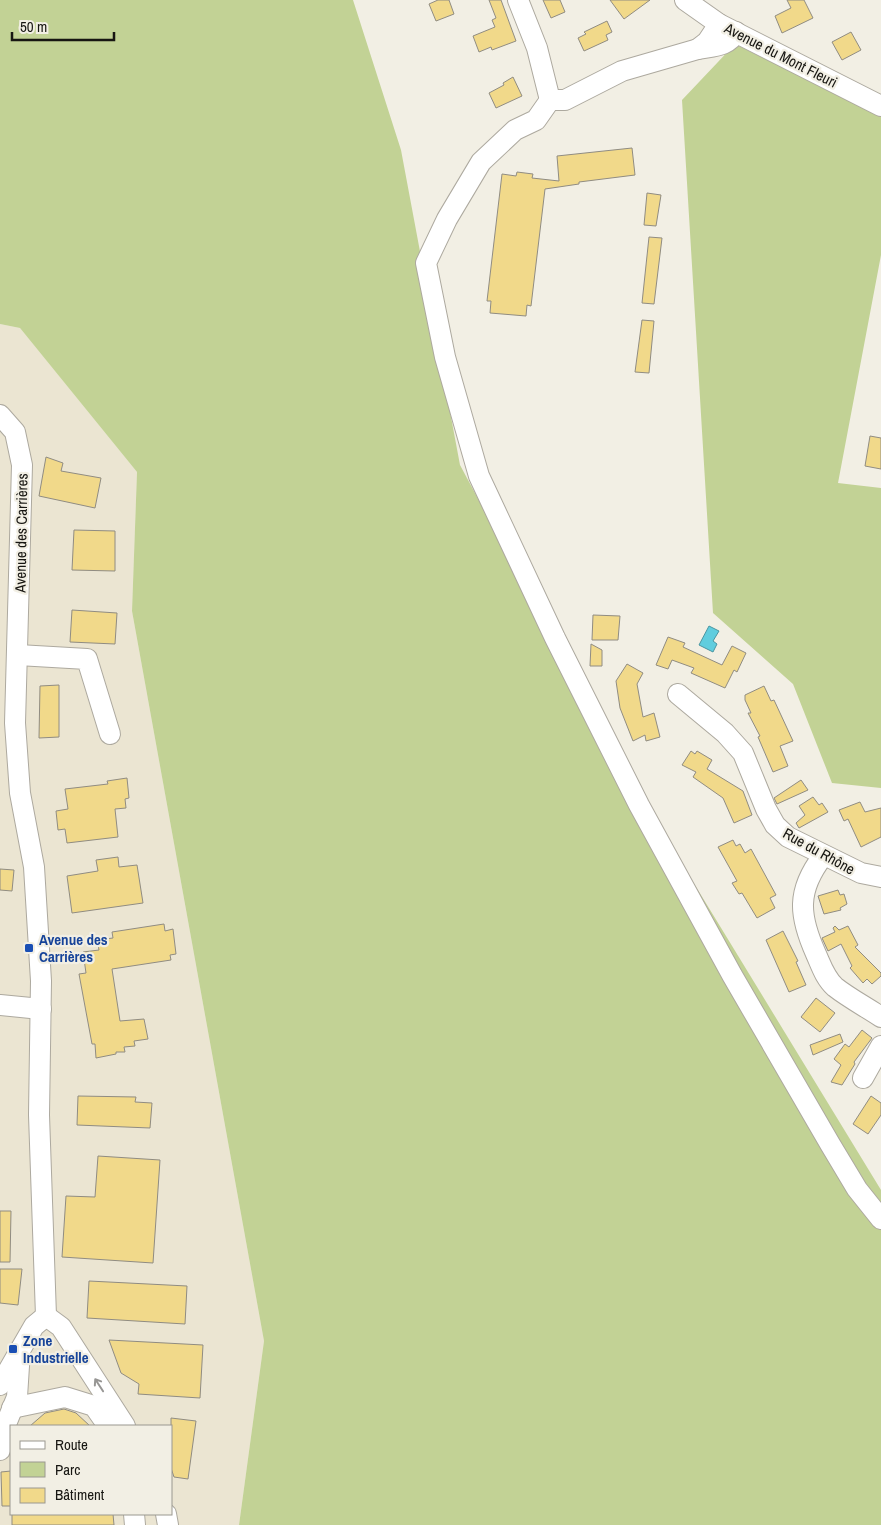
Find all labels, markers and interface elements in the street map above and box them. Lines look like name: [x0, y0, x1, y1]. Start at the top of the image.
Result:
scale bar: [12, 10, 115, 42]
text: 50 m: [20, 16, 47, 37]
street label: Avenue du Mont Fleuri: [720, 17, 841, 93]
street label: Avenue des Carrières: [9, 473, 33, 594]
street label: Rue du Rhône: [779, 823, 859, 879]
place label: Avenue des Carrières: [39, 929, 108, 967]
marker: Avenue des Carrières: [23, 942, 35, 954]
place label: Zone Industrielle: [23, 1330, 89, 1368]
marker: Zone Industrielle: [7, 1343, 19, 1355]
one-way arrow: [94, 1378, 104, 1392]
legend: [10, 1425, 172, 1515]
text: Route: [55, 1434, 88, 1455]
text: Parc: [55, 1459, 80, 1480]
text: Bâtiment: [55, 1484, 105, 1505]

